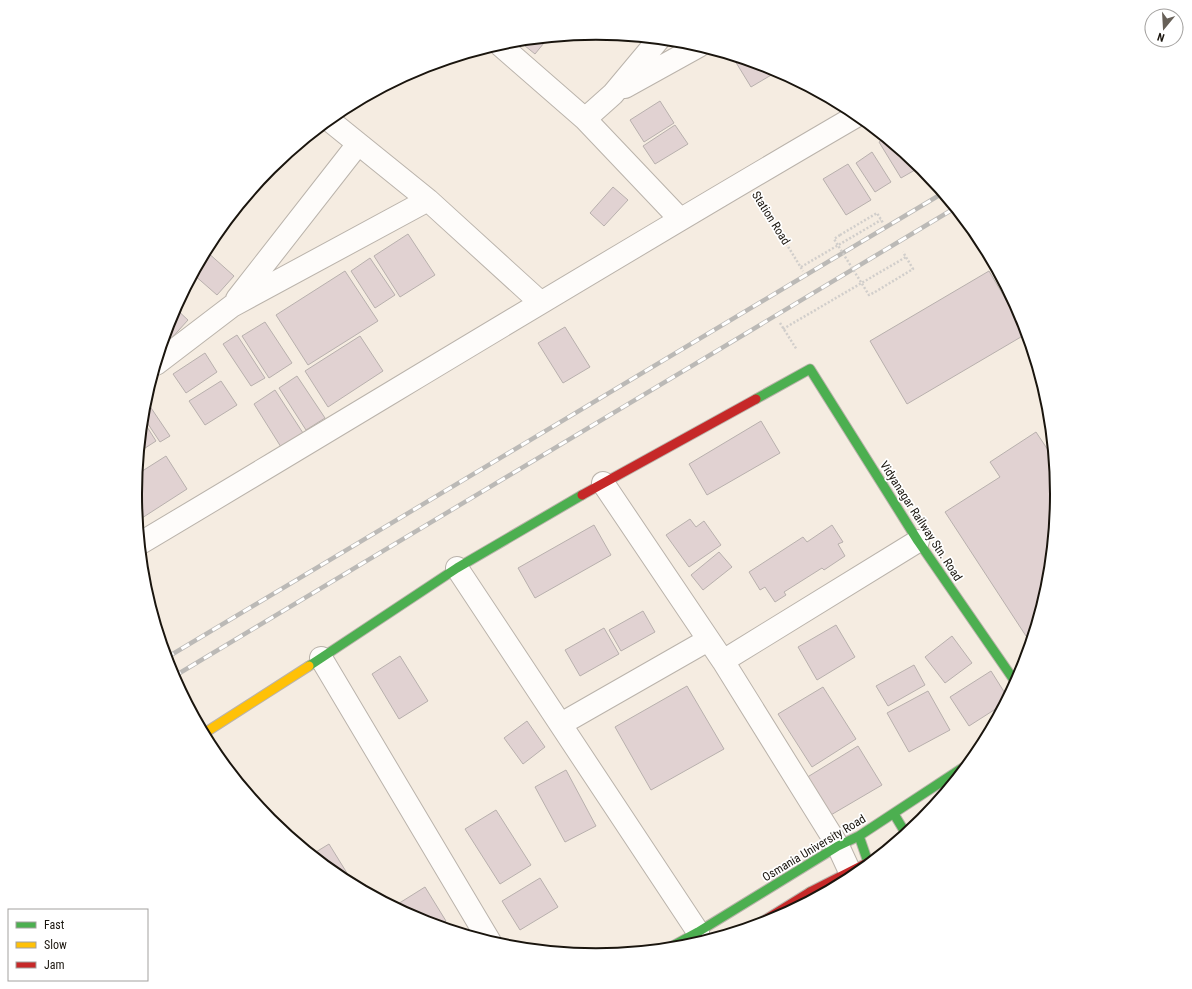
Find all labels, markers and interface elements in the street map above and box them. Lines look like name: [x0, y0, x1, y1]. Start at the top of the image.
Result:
north arrow: [1144, 8, 1184, 48]
text: N: [1156, 30, 1166, 44]
street label: Station Road: [749, 189, 793, 247]
street label: Vidyanagar Railway Stn. Road: [877, 458, 965, 584]
street label: Osmania University Road: [760, 812, 868, 884]
legend: [8, 909, 148, 981]
text: Fast: [44, 918, 65, 932]
text: Slow: [44, 938, 67, 952]
text: Jam: [44, 958, 65, 972]

